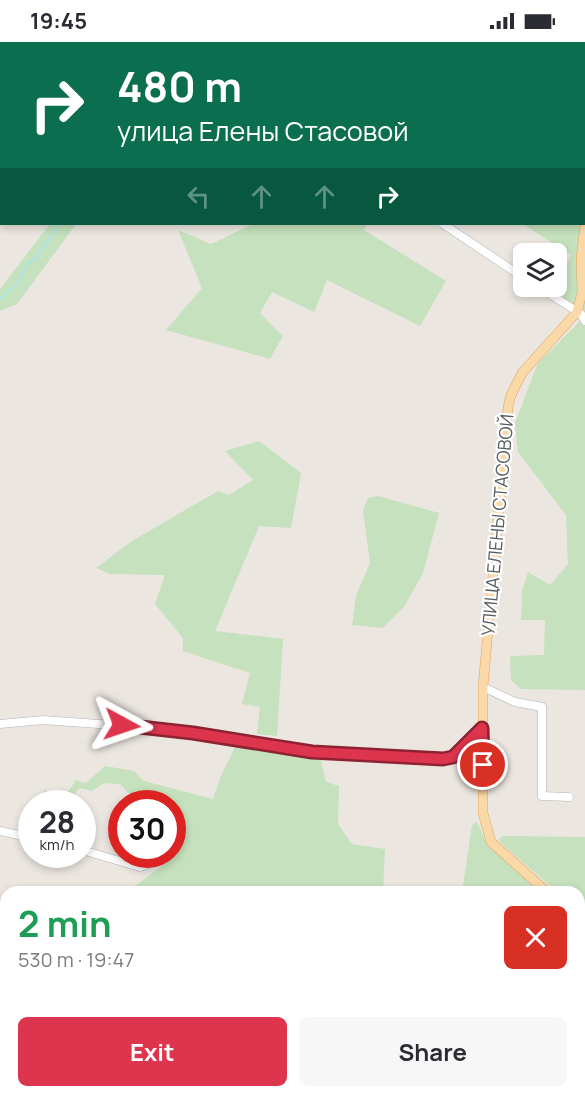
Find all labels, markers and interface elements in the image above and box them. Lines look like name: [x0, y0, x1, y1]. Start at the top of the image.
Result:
text: 19:45: [30, 6, 87, 36]
text: 480 m: [117, 57, 242, 115]
icon: right: [18, 66, 96, 144]
text: улица Елены Стасовой: [117, 112, 409, 149]
icon: left: [182, 180, 215, 213]
icon: ahead: [245, 180, 278, 213]
icon: ahead: [308, 180, 341, 213]
icon: right: [371, 180, 404, 213]
map controls: [513, 243, 567, 297]
button: layers: [513, 243, 567, 297]
street label: УЛИЦА ЕЛЕНЫ СТАСОВОЙ: [475, 413, 519, 637]
position arrow: [90, 693, 154, 757]
pin: [457, 739, 508, 790]
icon: arrive: [466, 748, 499, 781]
speed limit sign: 30: [108, 790, 186, 868]
text: 28: [39, 801, 75, 842]
text: km/h: [40, 834, 74, 855]
text: 2 min: [18, 899, 112, 948]
button: close: [504, 906, 567, 969]
text: 530 m · 19:47: [18, 946, 134, 973]
button: Exit: [18, 1017, 287, 1086]
button: Share: [299, 1017, 567, 1086]

